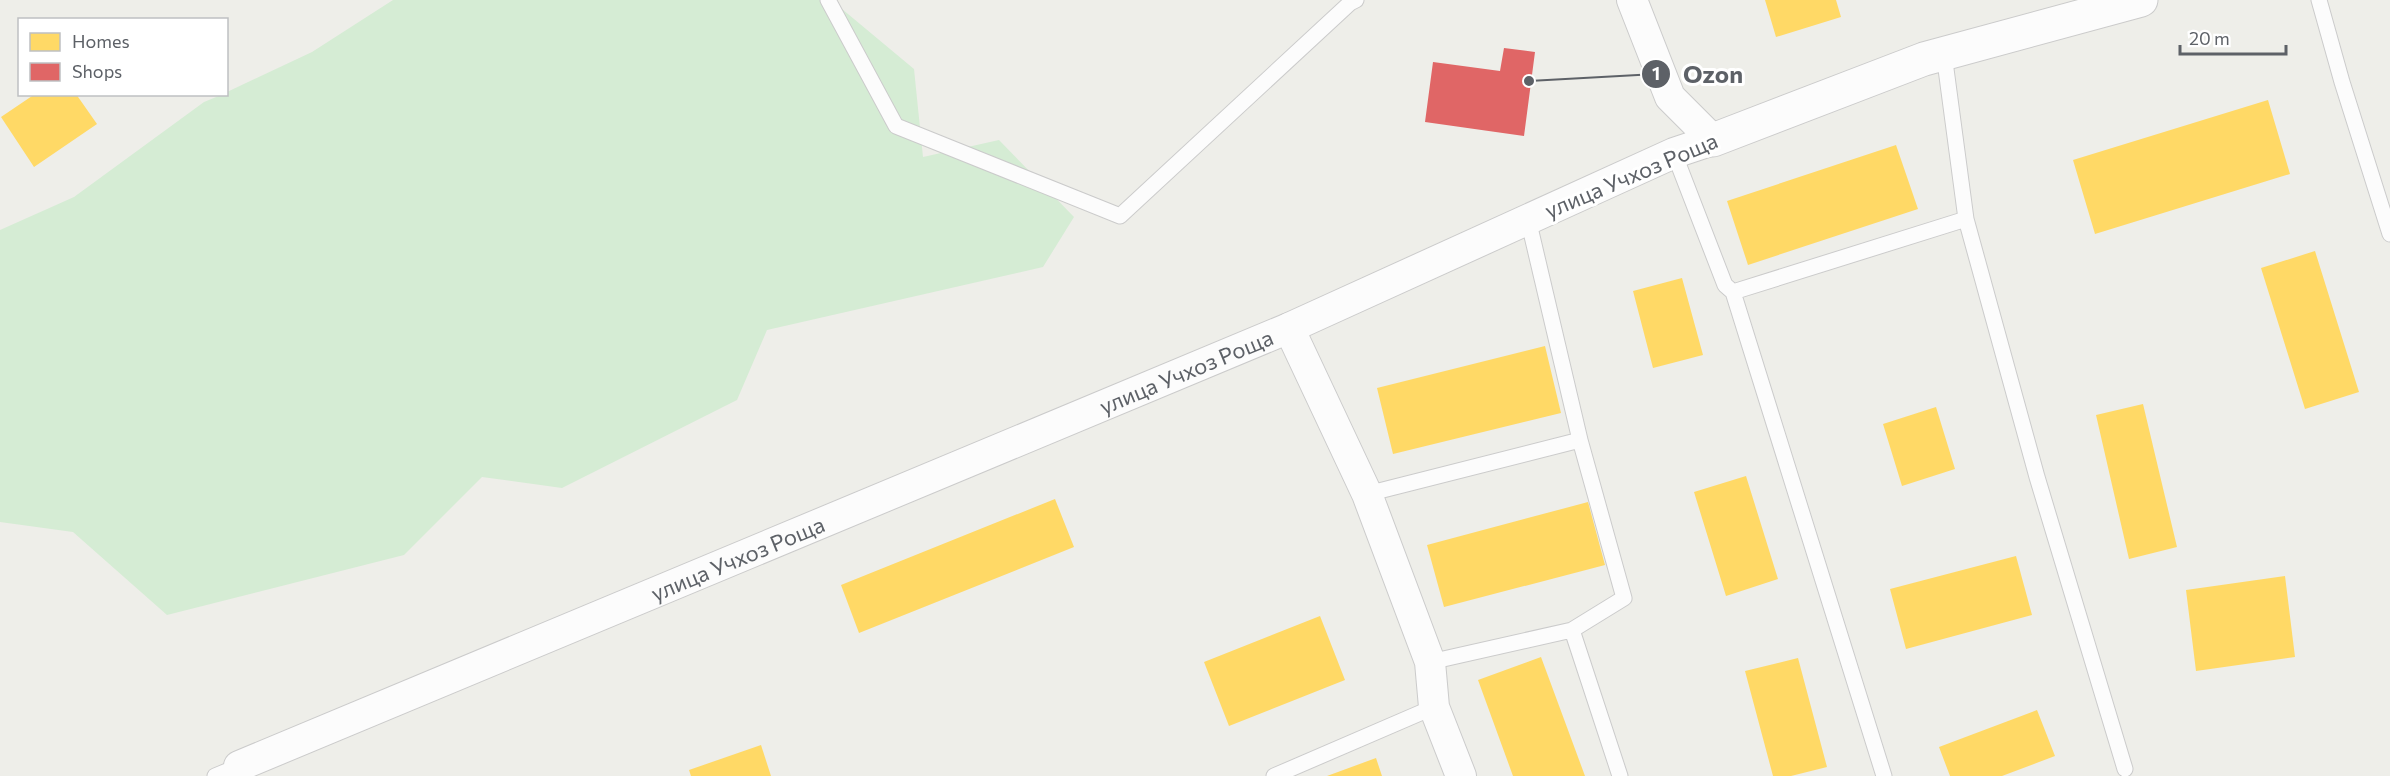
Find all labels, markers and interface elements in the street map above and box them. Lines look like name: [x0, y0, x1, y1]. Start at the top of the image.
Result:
legend: [18, 18, 228, 96]
scale bar: [2180, 18, 2286, 56]
text: 20 m: [2189, 27, 2230, 49]
text: Homes: [72, 30, 130, 52]
callout: Ozon: [1641, 53, 1755, 95]
text: Ozon: [1683, 59, 1743, 88]
text: Shops: [72, 60, 122, 82]
text: 1: [1652, 62, 1660, 84]
street label: улица Учхоз Роща: [1540, 126, 1722, 224]
street label: улица Учхоз Роща: [1095, 323, 1277, 419]
street label: улица Учхоз Роща: [647, 510, 828, 606]

